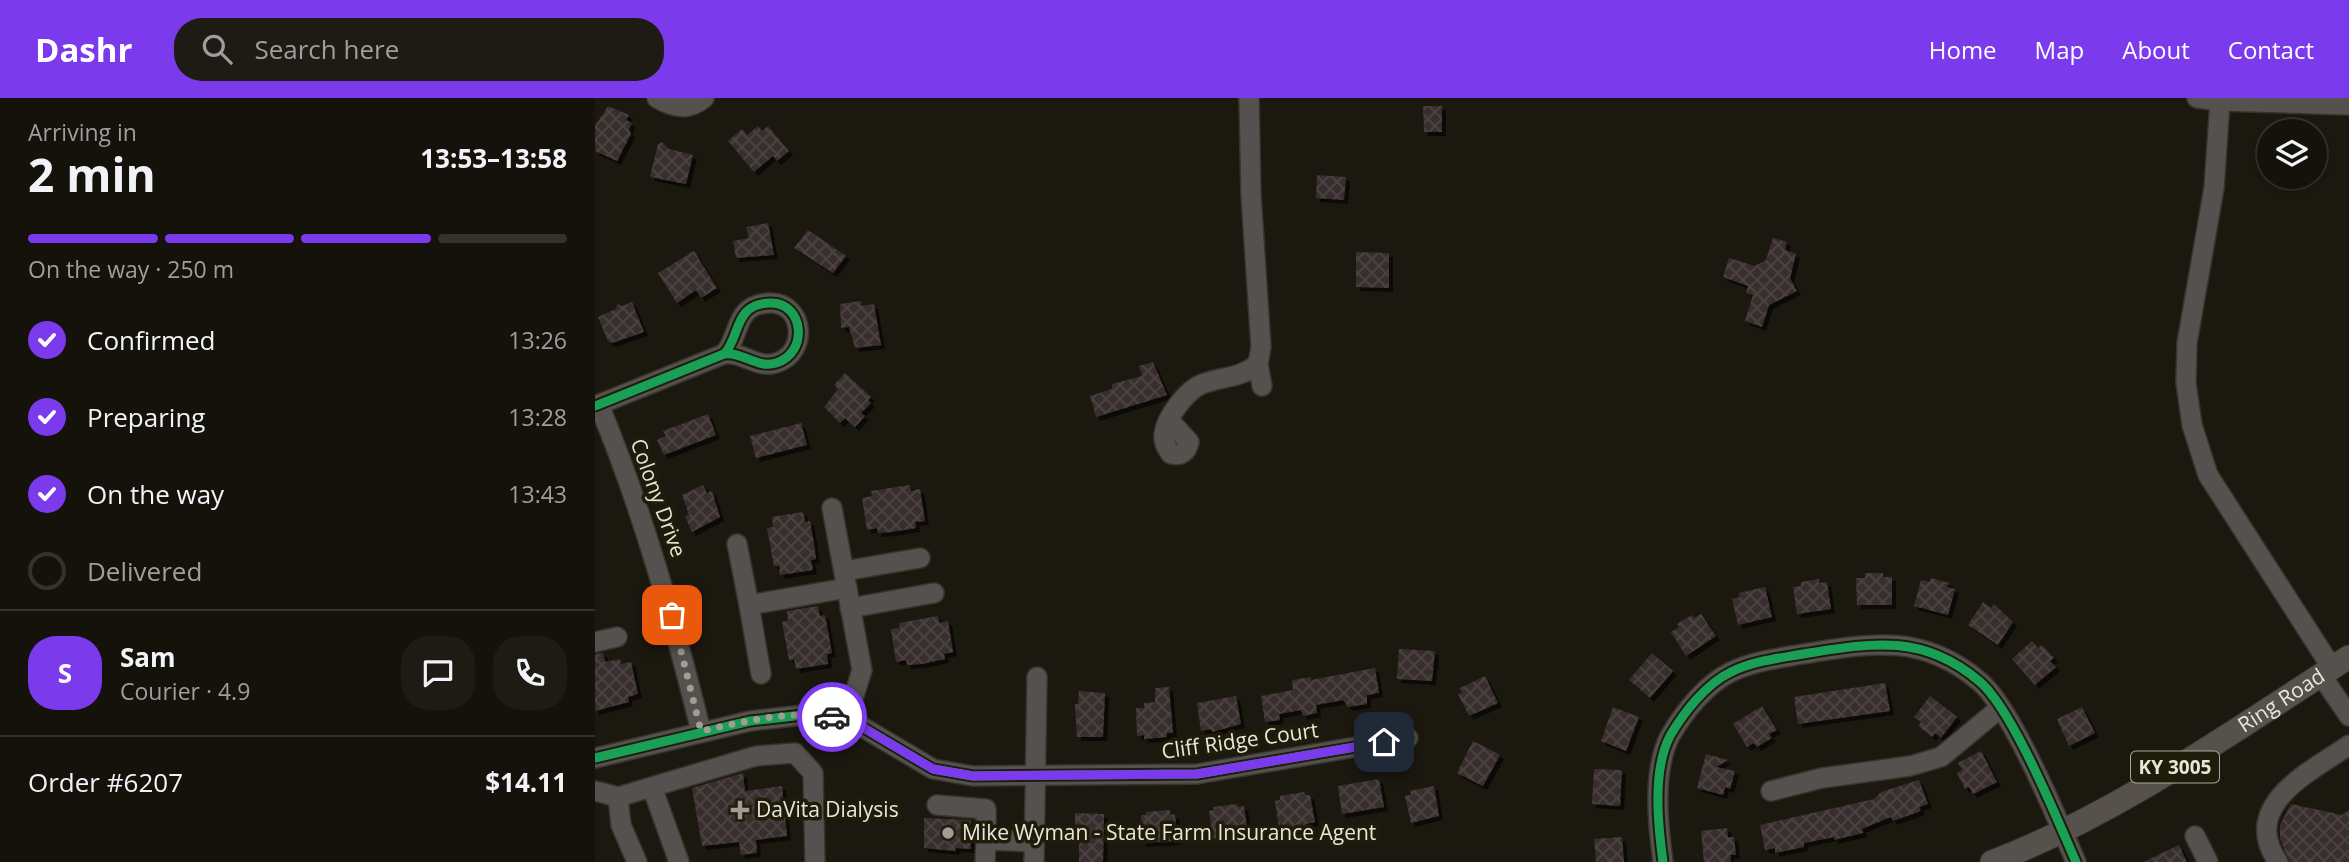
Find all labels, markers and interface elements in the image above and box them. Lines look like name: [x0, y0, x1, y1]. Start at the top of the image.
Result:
search box: [174, 18, 664, 81]
text: Dashr: [35, 27, 132, 72]
icon: search: [198, 30, 236, 68]
text: Search here: [254, 31, 399, 67]
text: Home: [1929, 33, 1997, 66]
text: Map: [2035, 33, 2084, 66]
text: About: [2122, 33, 2190, 66]
text: Contact: [2228, 33, 2314, 66]
text: Arriving in: [28, 116, 137, 148]
map controls: [2257, 119, 2327, 189]
button: layers: [2257, 119, 2327, 189]
text: 13:53–13:58: [420, 140, 567, 176]
text: 2 min: [28, 143, 156, 205]
text: On the way · 250 m: [28, 253, 234, 285]
icon: check: [28, 321, 66, 359]
text: Confirmed: [87, 322, 215, 358]
text: 13:26: [508, 324, 567, 356]
icon: check: [28, 398, 66, 436]
text: Preparing: [87, 399, 205, 435]
text: 13:28: [508, 401, 567, 433]
street label: Colony Drive: [625, 435, 693, 561]
icon: check: [28, 475, 66, 513]
text: On the way: [87, 476, 224, 512]
text: 13:43: [508, 478, 567, 510]
text: Delivered: [87, 553, 202, 589]
pin: [642, 585, 702, 645]
icon: bag: [653, 596, 691, 634]
button: chat: [401, 636, 475, 710]
button: phone: [493, 636, 567, 710]
text: Sam: [120, 639, 176, 675]
text: S: [58, 655, 72, 691]
street label: Ring Road: [2232, 661, 2330, 738]
text: Courier · 4.9: [120, 675, 250, 707]
courier: [797, 682, 867, 752]
icon: car: [813, 698, 851, 736]
pin: [1354, 712, 1414, 772]
street label: Cliff Ridge Court: [1160, 715, 1320, 765]
icon: home: [1365, 723, 1403, 761]
road number: KY 3005: [2131, 752, 2219, 782]
text: Order #6207: [28, 764, 183, 800]
text: $14.11: [485, 764, 567, 800]
place label: DaVita Dialysis: [756, 795, 899, 823]
marker: DaVita Dialysis: [730, 800, 750, 820]
place label: Mike Wyman - State Farm Insurance Agent: [962, 818, 1376, 846]
marker: Mike Wyman - State Farm Insurance Agent: [940, 825, 956, 841]

